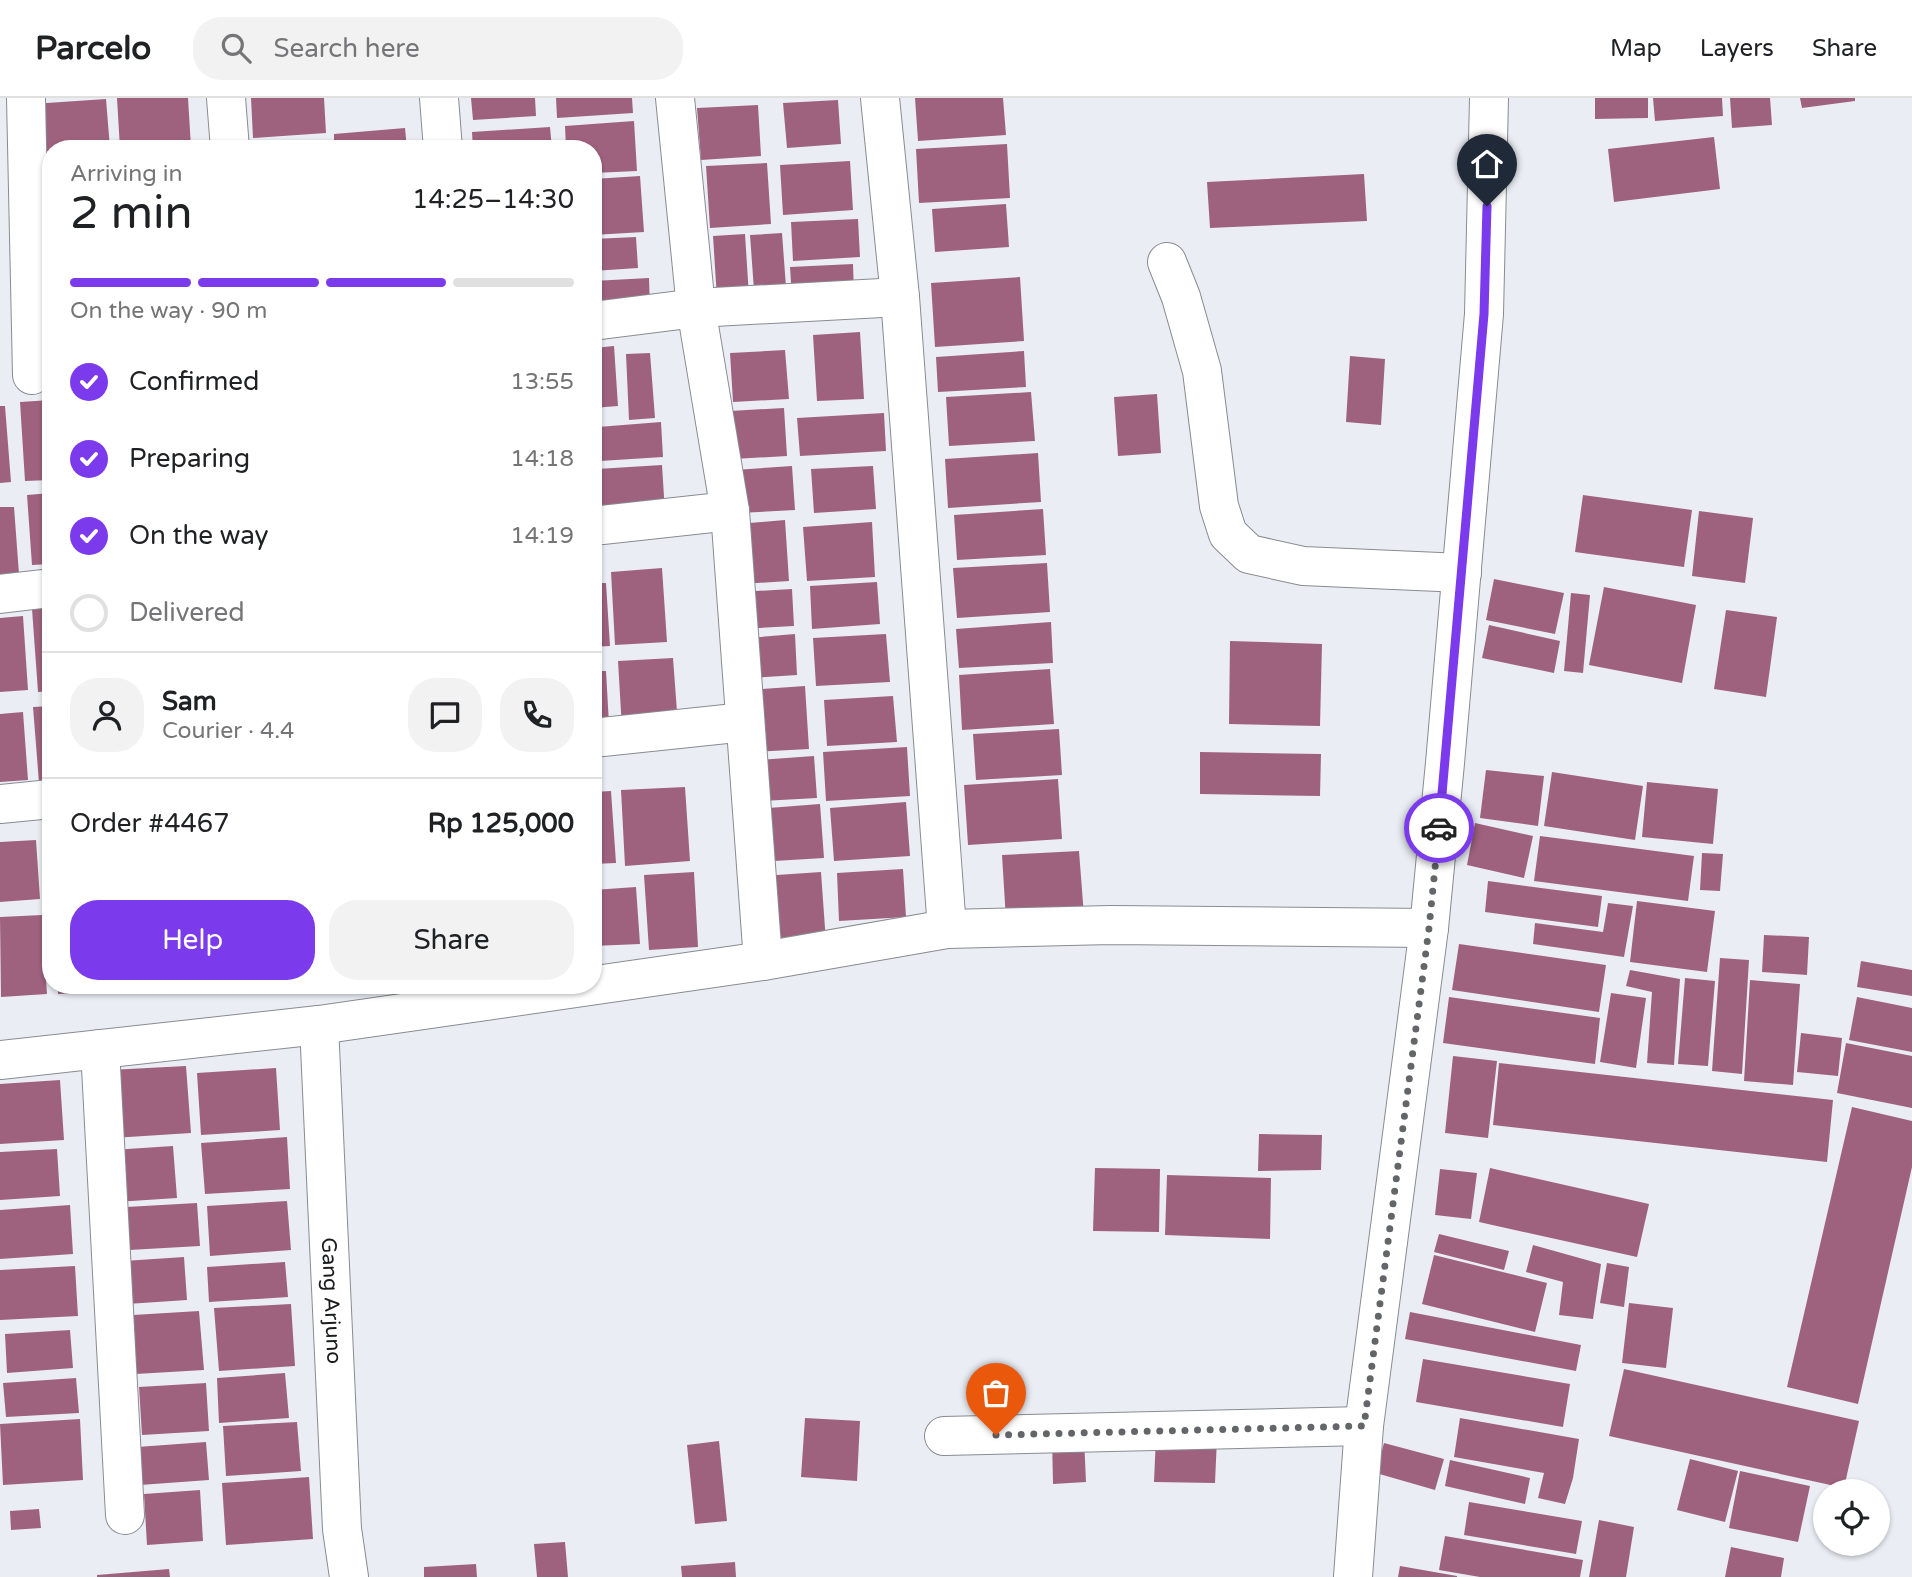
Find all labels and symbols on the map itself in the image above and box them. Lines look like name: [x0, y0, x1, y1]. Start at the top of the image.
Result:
pin: [1457, 134, 1517, 206]
courier: [1404, 793, 1474, 863]
street label: Gang Arjuno: [316, 1237, 346, 1365]
pin: [966, 1363, 1026, 1435]

